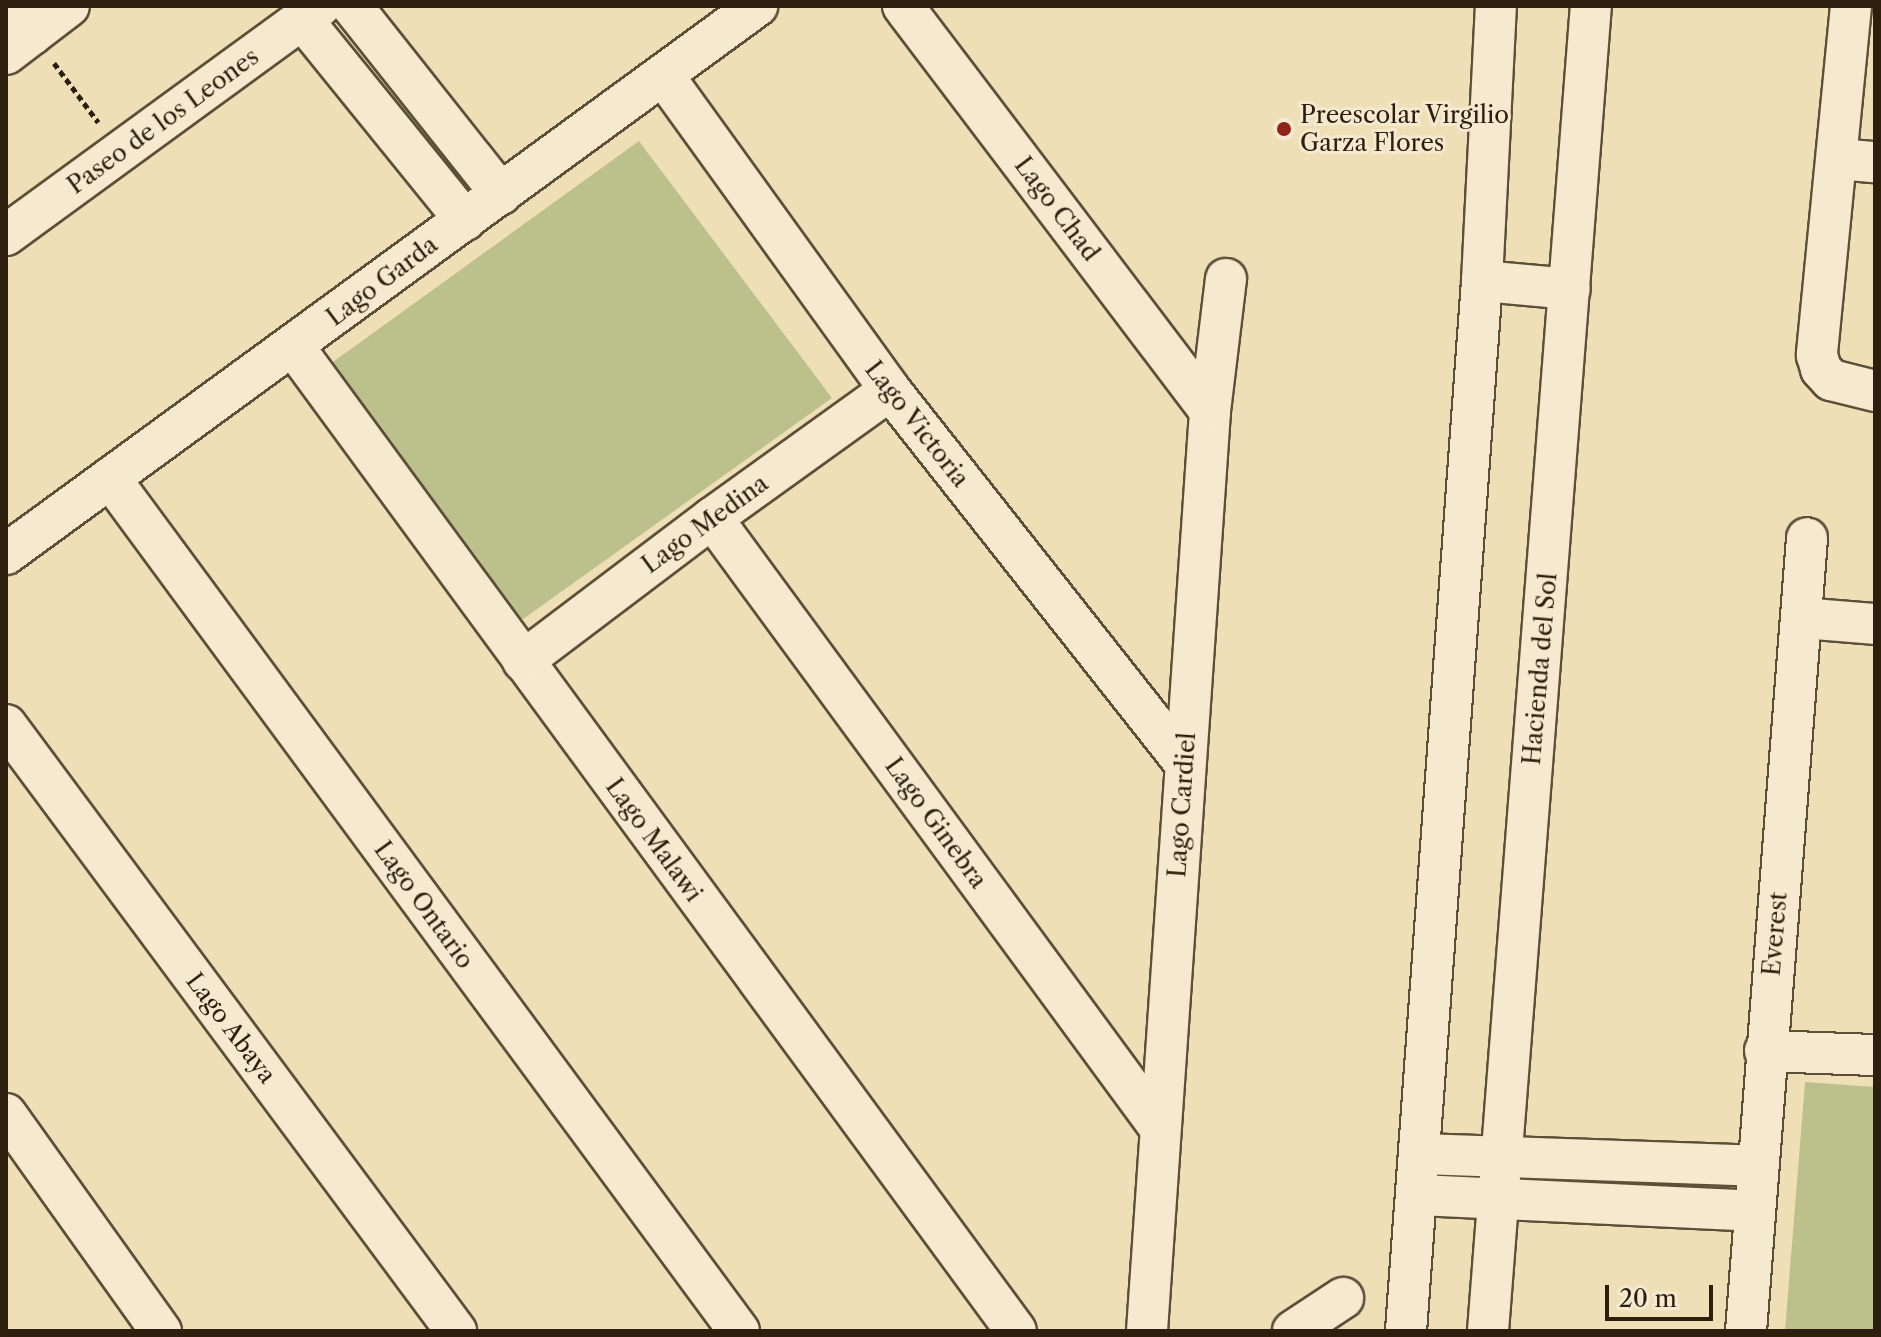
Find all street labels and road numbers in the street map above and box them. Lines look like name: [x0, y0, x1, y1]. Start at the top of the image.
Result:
street label: Paseo de los Leones: [62, 42, 264, 200]
street label: Lago Chad: [1009, 151, 1105, 267]
street label: Lago Garda: [321, 230, 443, 332]
street label: Lago Victoria: [859, 355, 975, 493]
street label: Lago Medina: [636, 469, 774, 579]
street label: Hacienda del Sol: [1517, 572, 1563, 766]
street label: Lago Cardiel: [1163, 731, 1201, 879]
street label: Lago Ginebra: [879, 752, 993, 894]
street label: Lago Malawi: [600, 773, 708, 907]
street label: Lago Ontario: [368, 836, 480, 974]
street label: Everest: [1757, 891, 1793, 977]
street label: Lago Abaya: [180, 967, 282, 1089]

